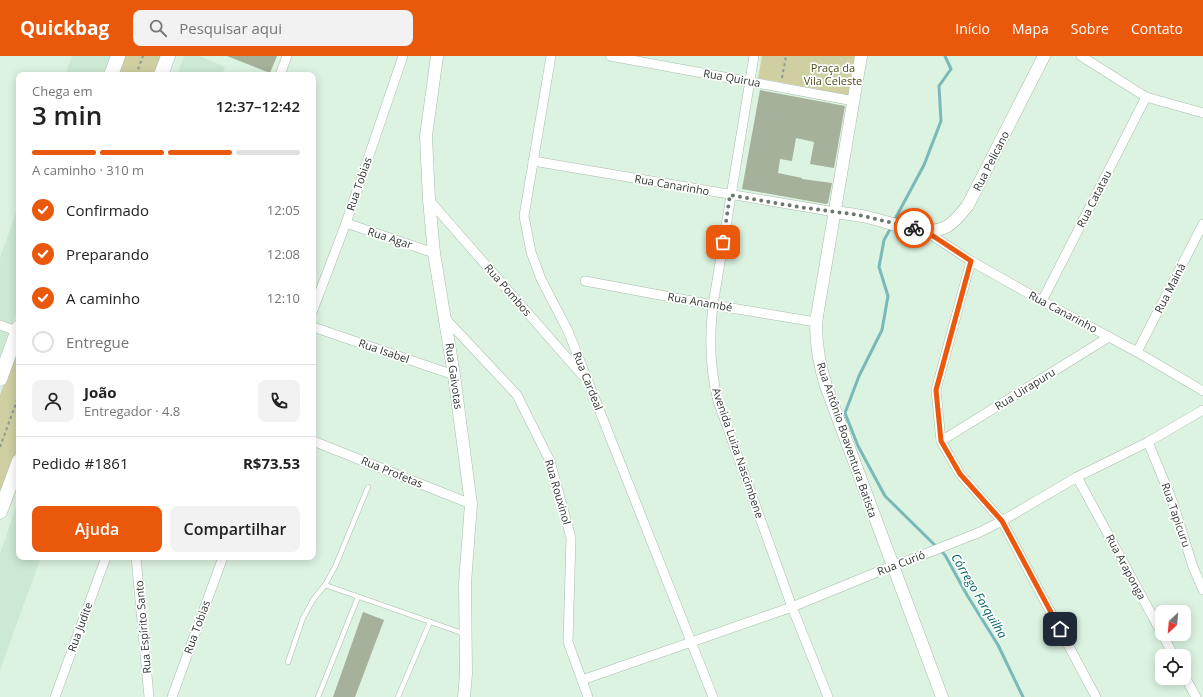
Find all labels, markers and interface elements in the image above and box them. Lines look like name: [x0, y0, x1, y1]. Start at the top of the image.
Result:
search box: [133, 10, 413, 46]
text: Quickbag: [20, 15, 109, 41]
icon: search: [147, 17, 169, 39]
text: Pesquisar aqui: [179, 18, 282, 38]
text: Início: [955, 19, 990, 38]
text: Mapa: [1012, 19, 1049, 38]
text: Sobre: [1071, 19, 1109, 38]
text: Contato: [1131, 19, 1183, 38]
park label: Praça da Vila Celeste: [804, 60, 862, 88]
street label: Rua Quirua: [702, 65, 762, 90]
text: Chega em: [32, 82, 92, 100]
text: 12:37–12:42: [216, 96, 300, 116]
text: 3 min: [32, 97, 102, 133]
street label: Rua Pelicano: [969, 128, 1012, 193]
street label: Rua Tobias: [342, 155, 375, 213]
text: A caminho · 310 m: [32, 161, 144, 179]
street label: Rua Catatau: [1073, 168, 1114, 230]
street label: Rua Canarinho: [633, 171, 711, 199]
icon: check: [32, 199, 54, 221]
text: Confirmado: [66, 200, 149, 220]
text: 12:05: [267, 201, 300, 219]
courier: [894, 208, 934, 248]
icon: bike: [903, 217, 925, 239]
street label: Rua Agar: [366, 223, 415, 252]
pin: [706, 225, 740, 259]
icon: bag: [712, 231, 734, 253]
icon: check: [32, 243, 54, 265]
text: Preparando: [66, 244, 149, 264]
text: 12:08: [267, 245, 300, 263]
street label: Rua Pombos: [482, 260, 535, 319]
street label: Rua Mainá: [1151, 260, 1189, 315]
icon: check: [32, 287, 54, 309]
street label: Rua Canarinho: [1026, 287, 1101, 336]
text: A caminho: [66, 288, 140, 308]
street label: Rua Anambé: [667, 288, 734, 315]
text: 12:10: [267, 289, 300, 307]
text: Entregue: [66, 332, 129, 352]
street label: Rua Isabel: [357, 335, 411, 366]
street label: Rua Gaivotas: [442, 342, 467, 410]
street label: Rua Cardeal: [570, 349, 607, 412]
street label: Rua Antônio Boaventura Batista: [814, 360, 881, 519]
street label: Rua Uirapuru: [992, 364, 1058, 413]
button: person: [32, 380, 74, 422]
button: phone: [258, 380, 300, 422]
text: João: [84, 382, 117, 402]
street label: Avenida Luiza Nascimbene: [709, 386, 768, 520]
text: Entregador · 4.8: [84, 402, 180, 420]
street label: Rua Profetas: [359, 452, 425, 491]
text: Pedido #1861: [32, 453, 129, 473]
text: R$73.53: [243, 453, 300, 473]
street label: Rua Rouxinol: [542, 457, 575, 526]
street label: Rua Tapicuru: [1158, 481, 1195, 549]
button: Ajuda: [32, 506, 162, 552]
button: Compartilhar: [170, 506, 300, 552]
street label: Rua Araponga: [1103, 531, 1150, 602]
street label: Rua Curió: [875, 546, 927, 579]
water label: Córrego Forquilha: [947, 550, 1012, 642]
street label: Rua Espírito Santo: [131, 579, 154, 674]
street label: Rua Tobias: [180, 598, 213, 656]
street label: Rua Judite: [64, 600, 95, 654]
north arrow: [1155, 605, 1191, 641]
map controls: [1155, 605, 1191, 685]
pin: [1043, 612, 1077, 646]
icon: home: [1049, 618, 1071, 640]
button: locate: [1155, 649, 1191, 685]

